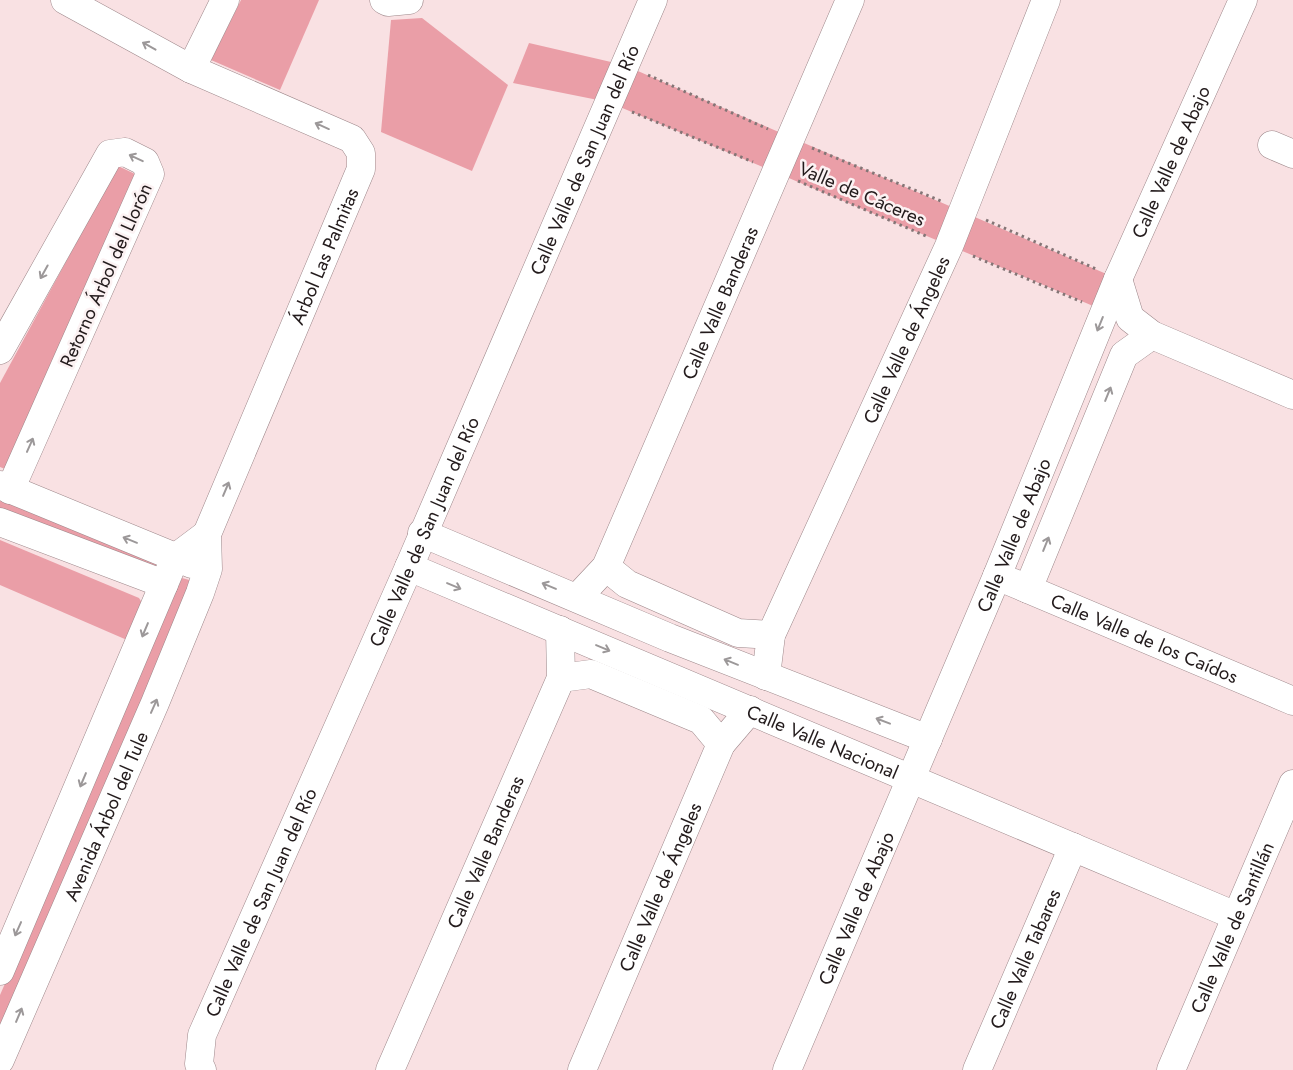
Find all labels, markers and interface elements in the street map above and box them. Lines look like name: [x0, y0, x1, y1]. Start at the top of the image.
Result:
street label: Calle Valle de San Juan del Río: [523, 40, 646, 279]
one-way arrow: [141, 41, 156, 51]
street label: Calle Valle de Abajo: [1125, 81, 1216, 242]
one-way arrow: [315, 121, 330, 131]
one-way arrow: [129, 152, 144, 162]
street label: Valle de Cáceres: [795, 155, 930, 233]
street label: Retorno Árbol del Llorón: [53, 179, 159, 371]
street label: Árbol Las Palmitas: [283, 183, 365, 329]
street label: Calle Valle Banderas: [675, 222, 765, 384]
street label: Calle Valle de Ángeles: [856, 251, 956, 428]
one-way arrow: [39, 264, 49, 279]
one-way arrow: [1095, 316, 1104, 331]
one-way arrow: [1104, 387, 1113, 402]
street label: Calle Valle de San Juan del Río: [362, 412, 486, 651]
one-way arrow: [25, 438, 35, 453]
street label: Calle Valle de Abajo: [970, 454, 1057, 616]
one-way arrow: [222, 482, 231, 497]
one-way arrow: [123, 534, 138, 544]
one-way arrow: [1042, 537, 1052, 552]
one-way arrow: [446, 581, 461, 591]
one-way arrow: [542, 581, 557, 591]
street label: Calle Valle de los Caídos: [1047, 587, 1242, 690]
one-way arrow: [140, 621, 149, 637]
one-way arrow: [596, 645, 611, 654]
one-way arrow: [724, 657, 739, 666]
street label: Calle Valle Nacional: [743, 698, 903, 786]
one-way arrow: [150, 699, 160, 714]
one-way arrow: [876, 716, 891, 725]
street label: Avenida Árbol del Tule: [57, 727, 155, 905]
street label: Calle Valle Banderas: [440, 771, 530, 932]
one-way arrow: [77, 772, 86, 787]
street label: Calle Valle de San Juan del Río: [198, 783, 323, 1021]
street label: Calle Valle de Ángeles: [612, 798, 708, 976]
street label: Calle Valle de Abajo: [811, 827, 900, 989]
street label: Calle Valle de Santillán: [1183, 838, 1280, 1017]
street label: Calle Valle Tabares: [983, 884, 1067, 1033]
one-way arrow: [13, 921, 23, 936]
one-way arrow: [15, 1008, 25, 1023]

